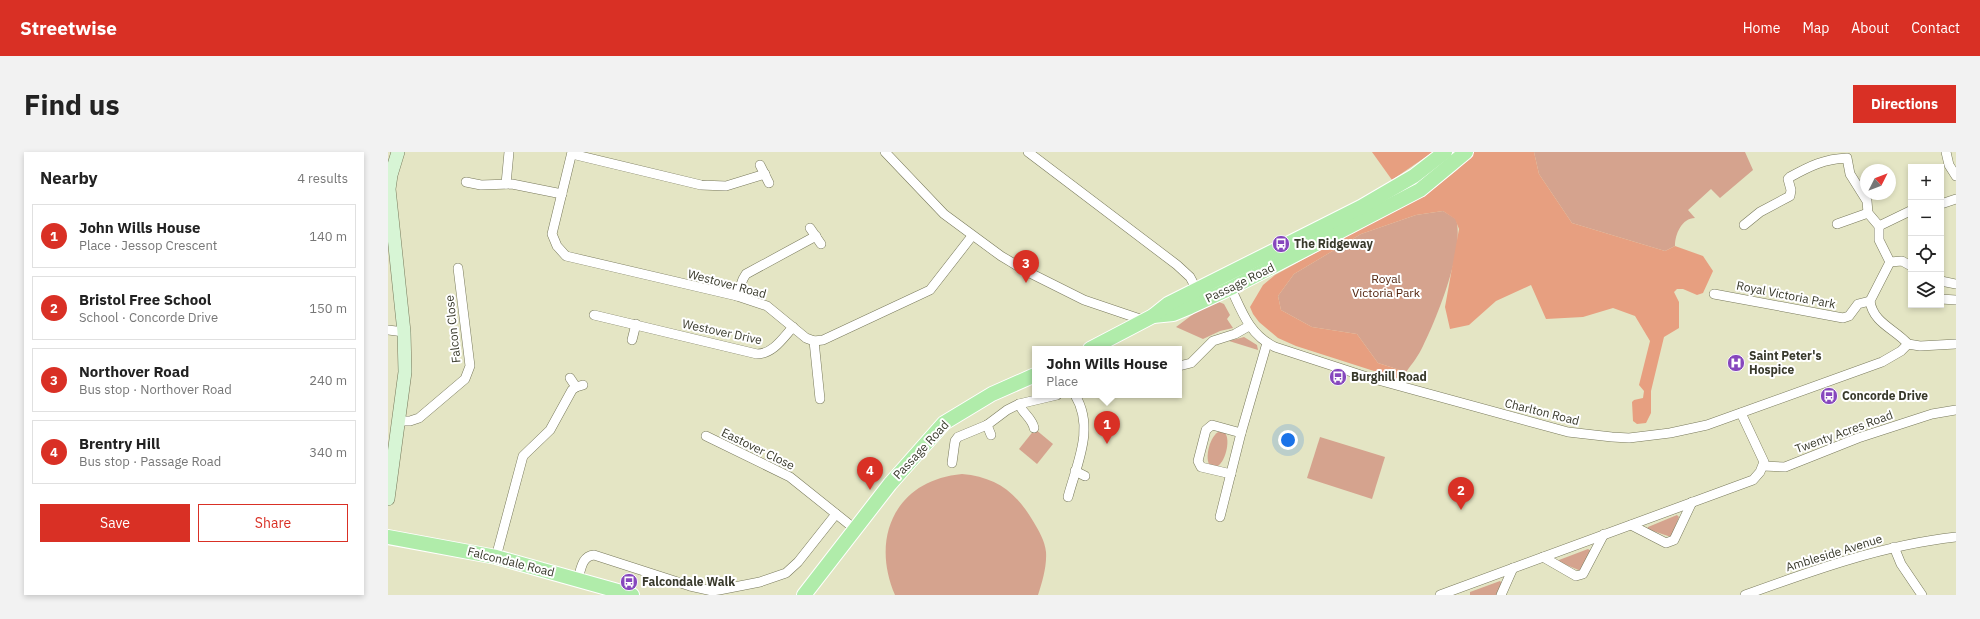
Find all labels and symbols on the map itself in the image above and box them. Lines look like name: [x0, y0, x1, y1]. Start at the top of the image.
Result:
north arrow: [1860, 164, 1896, 200]
bus stop icon: The Ridgeway: [1271, 234, 1291, 254]
place label: The Ridgeway: [1294, 236, 1373, 251]
pin: 3: [1013, 250, 1039, 283]
street label: Passage Road: [1203, 259, 1277, 306]
street label: Westover Road: [686, 266, 768, 301]
park label: Royal Victoria Park: [1352, 271, 1421, 300]
street label: Royal Victoria Park: [1735, 278, 1838, 312]
street label: Falcon Close: [441, 294, 464, 364]
street label: Westover Drive: [681, 316, 764, 347]
place label: Saint Peter's Hospice: [1749, 348, 1821, 377]
hospital icon: Saint Peter's Hospice: [1726, 353, 1746, 373]
bus stop icon: Burghill Road: [1328, 367, 1348, 387]
place label: Burghill Road: [1351, 369, 1427, 384]
bus stop icon: Concorde Drive: [1819, 386, 1839, 406]
place label: Concorde Drive: [1842, 388, 1928, 403]
street label: Charlton Road: [1503, 395, 1581, 428]
street label: Twenty Acres Road: [1793, 407, 1895, 456]
pin: 1: [1094, 411, 1120, 444]
street label: Passage Road: [890, 417, 952, 482]
street label: Eastover Close: [719, 424, 798, 473]
your location: [1278, 430, 1298, 450]
pin: 4: [857, 457, 883, 490]
pin: 2: [1448, 477, 1474, 510]
street label: Ambleside Avenue: [1784, 531, 1884, 574]
street label: Falcondale Road: [466, 543, 556, 580]
bus stop icon: Falcondale Walk: [619, 572, 639, 592]
place label: Falcondale Walk: [642, 574, 735, 589]

